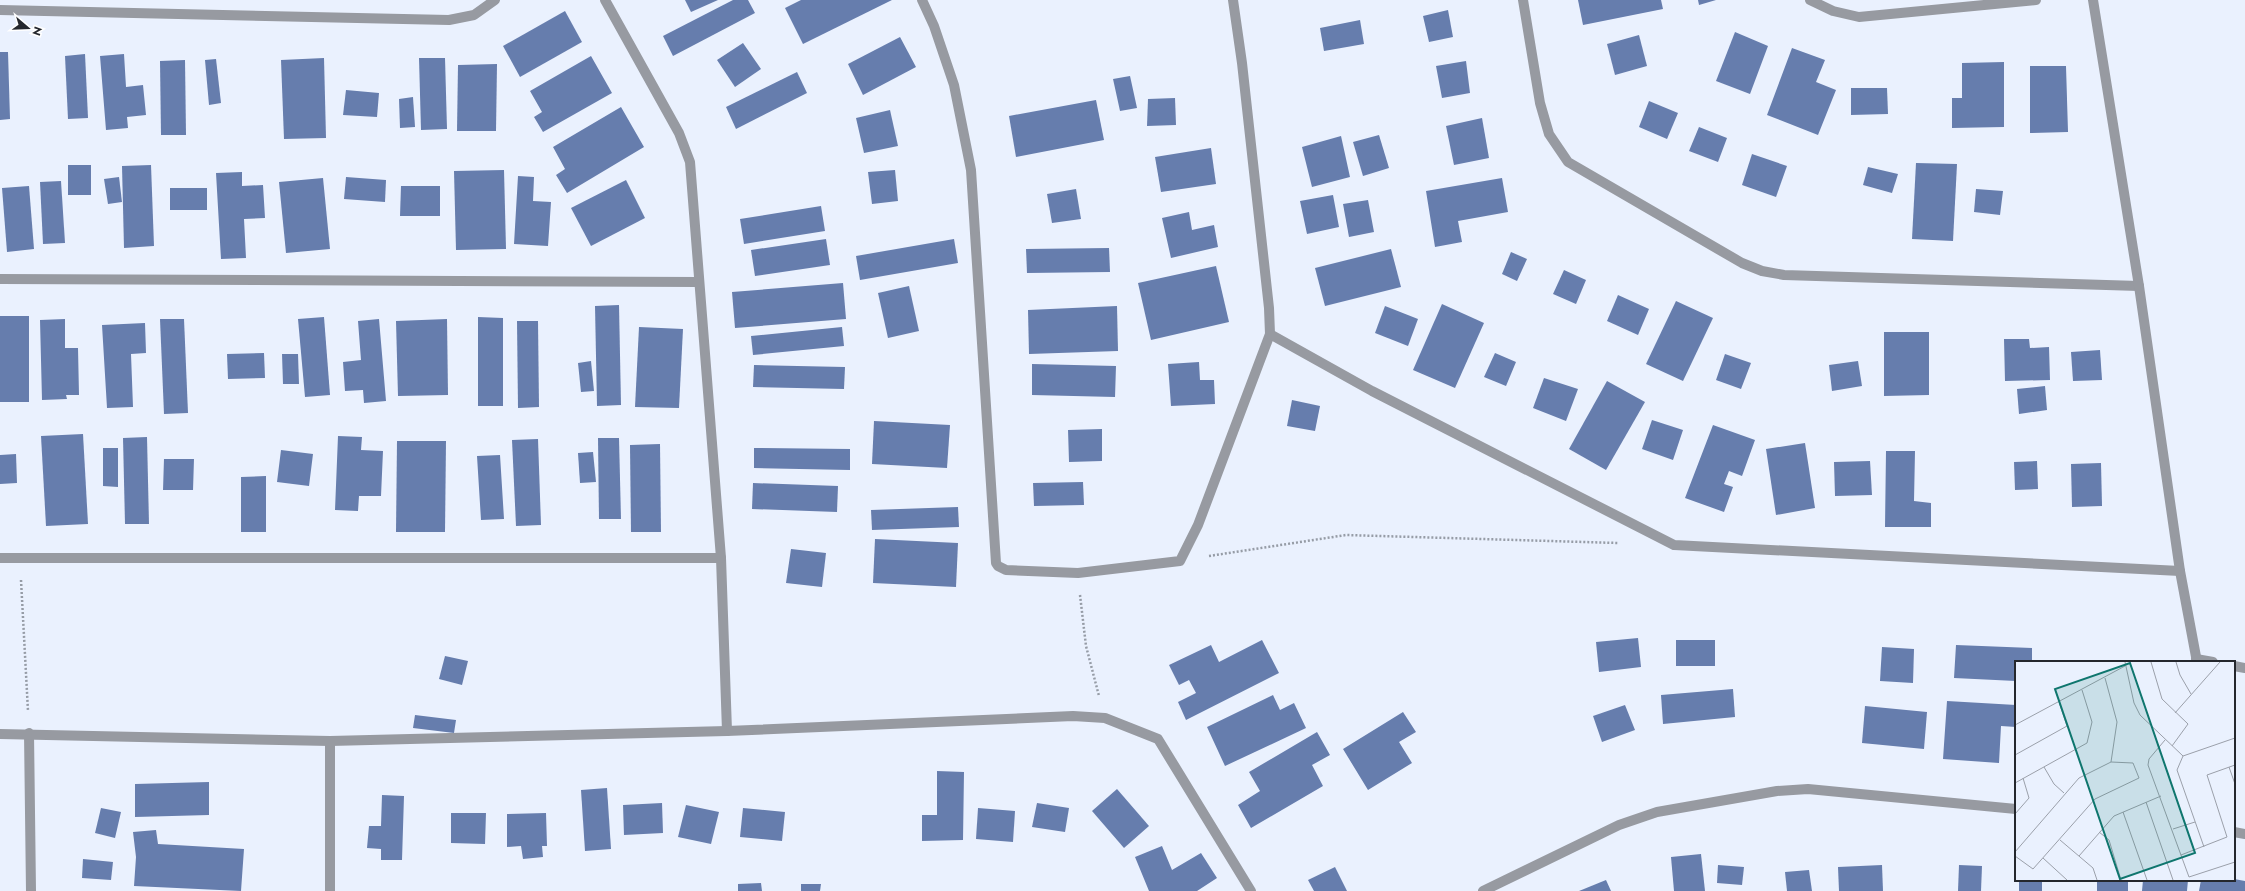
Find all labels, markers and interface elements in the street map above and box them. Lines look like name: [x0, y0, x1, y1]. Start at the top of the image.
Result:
north arrow: [8, 8, 48, 48]
text: N: [28, 25, 46, 38]
inset map: [2015, 661, 2235, 881]

